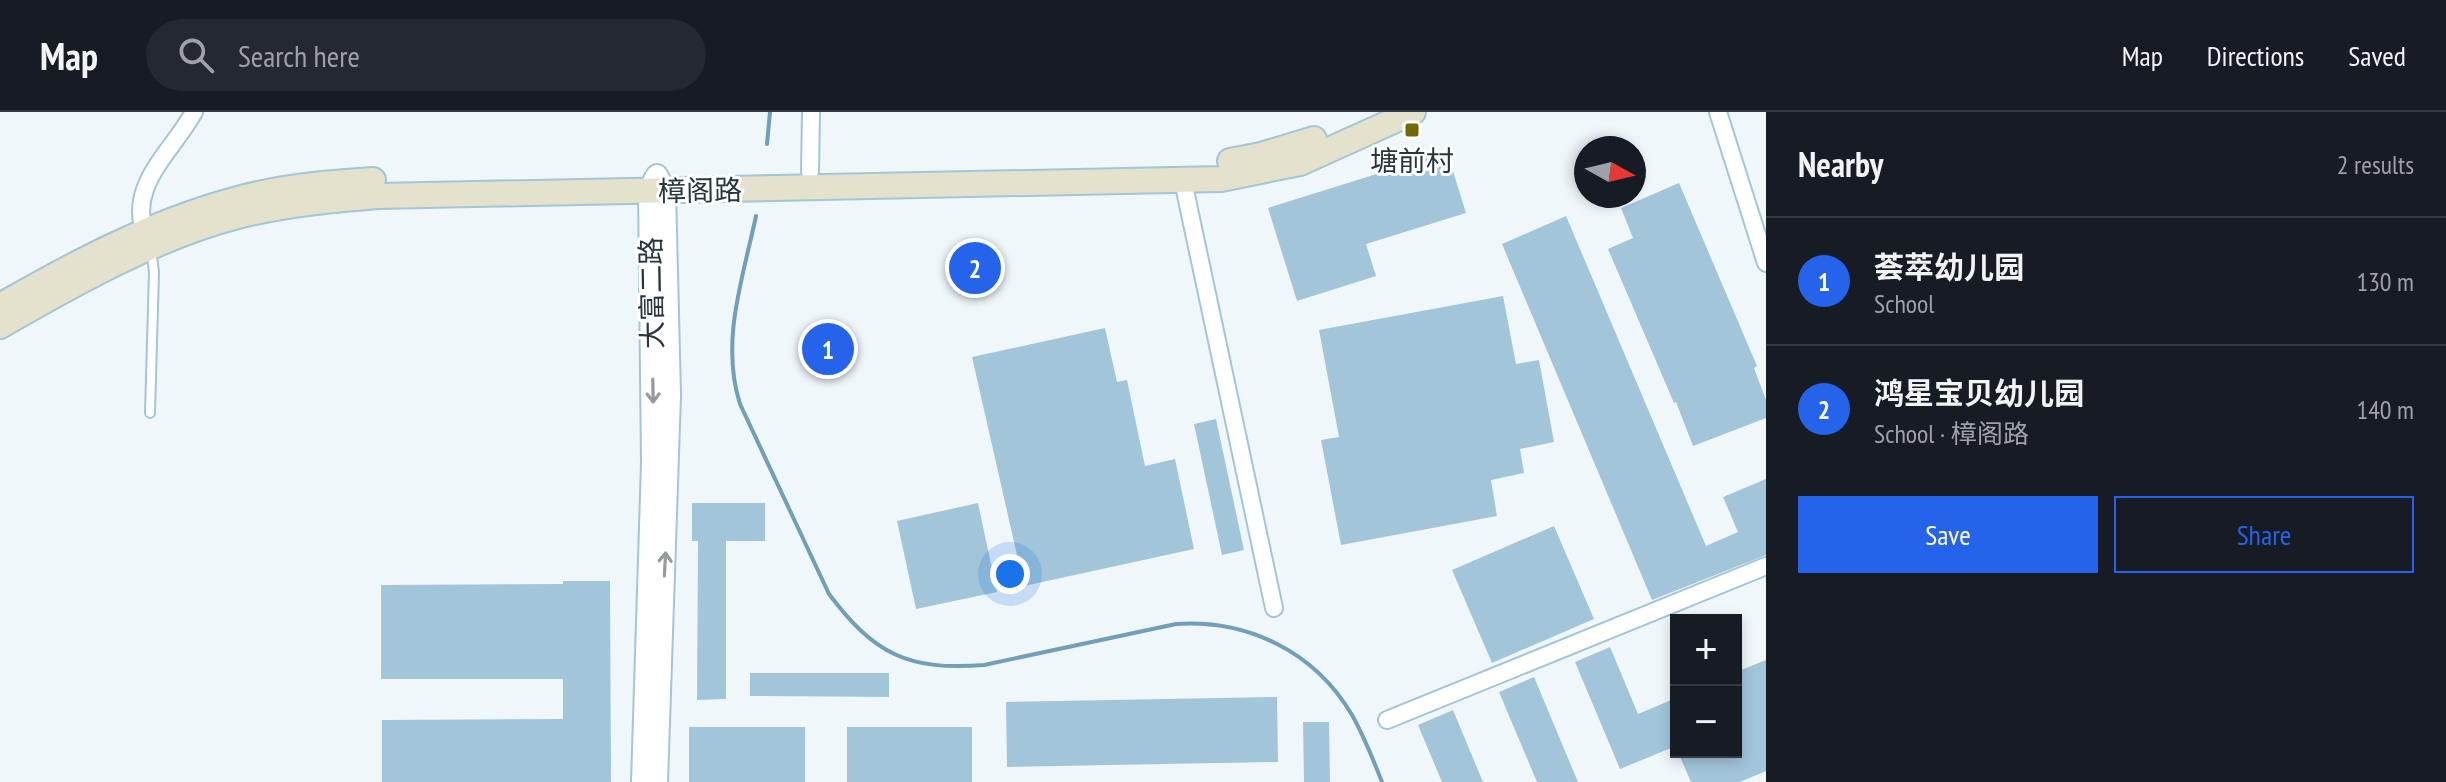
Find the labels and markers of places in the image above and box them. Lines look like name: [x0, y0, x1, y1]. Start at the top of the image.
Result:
marker: 塘前村: [1403, 121, 1421, 139]
place label: 塘前村: [1370, 142, 1454, 179]
pin: 2: [949, 238, 1001, 298]
pin: 1: [802, 319, 854, 379]

